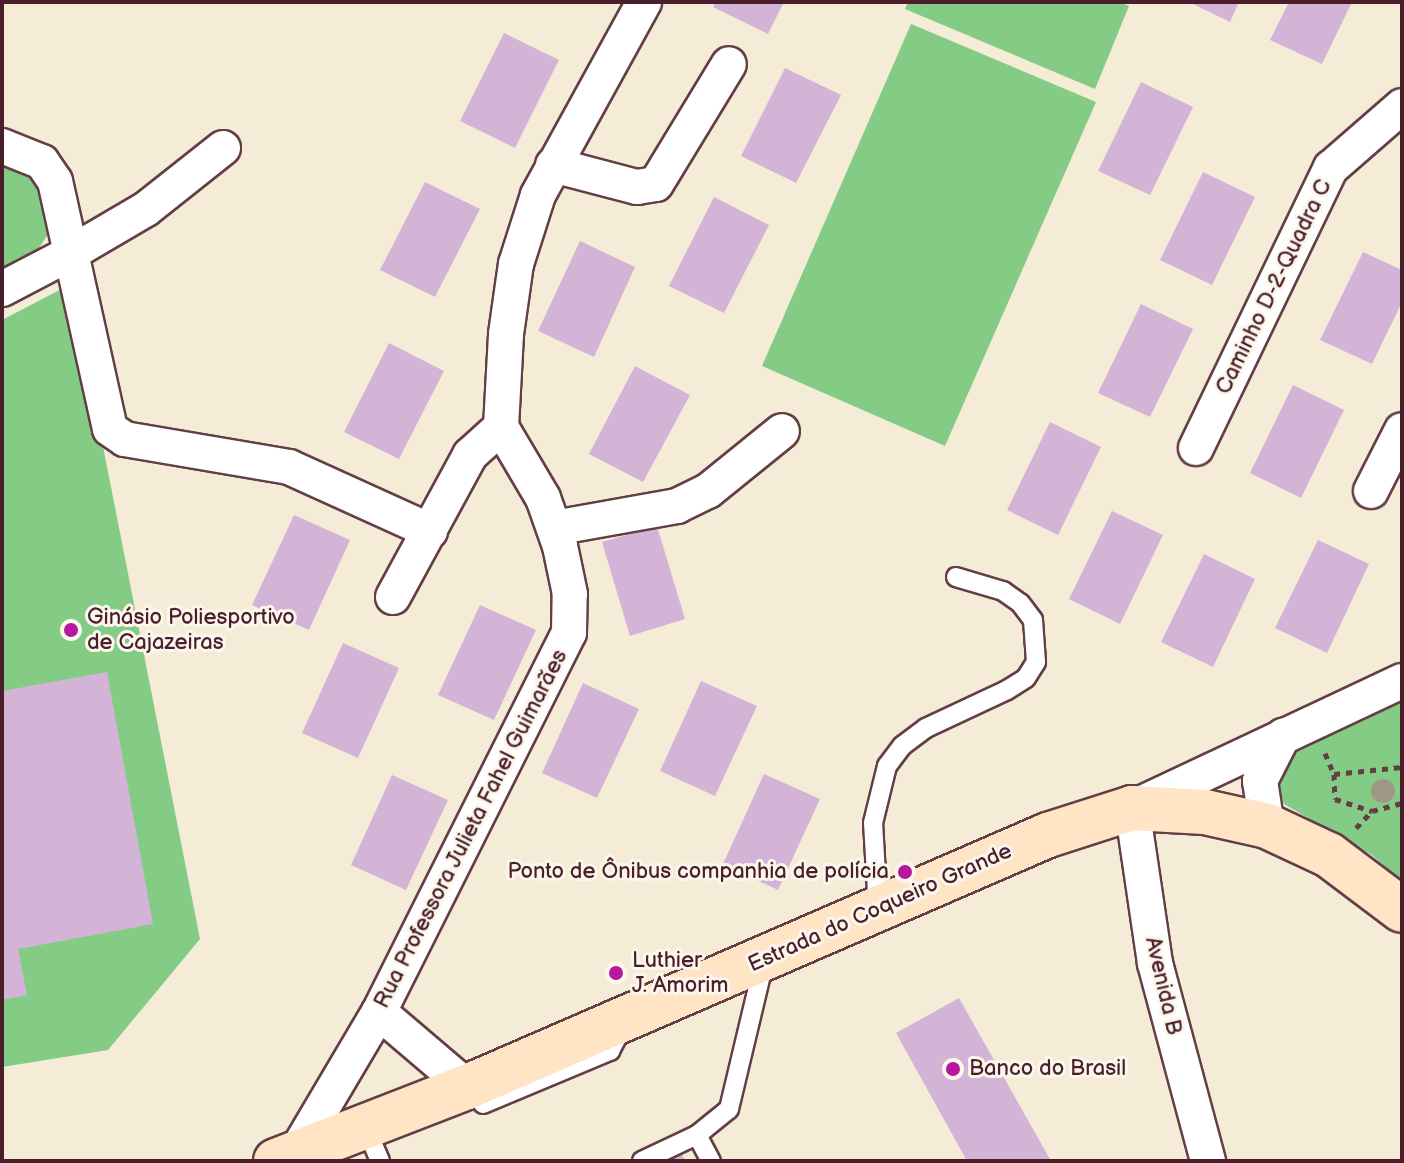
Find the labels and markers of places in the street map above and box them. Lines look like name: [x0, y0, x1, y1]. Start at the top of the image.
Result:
place label: Ginásio Poliesportivo de Cajazeiras: [87, 604, 295, 656]
marker: Ginásio Poliesportivo de Cajazeiras: [62, 621, 80, 639]
place label: Ponto de Ônibus companhia de polícia: [507, 859, 889, 885]
marker: Ponto de Ônibus companhia de polícia: [896, 863, 914, 881]
place label: Luthier J. Amorim: [632, 947, 728, 998]
marker: Luthier J. Amorim: [607, 964, 625, 982]
place label: Banco do Brasil: [969, 1056, 1126, 1082]
marker: Banco do Brasil: [944, 1060, 962, 1078]

